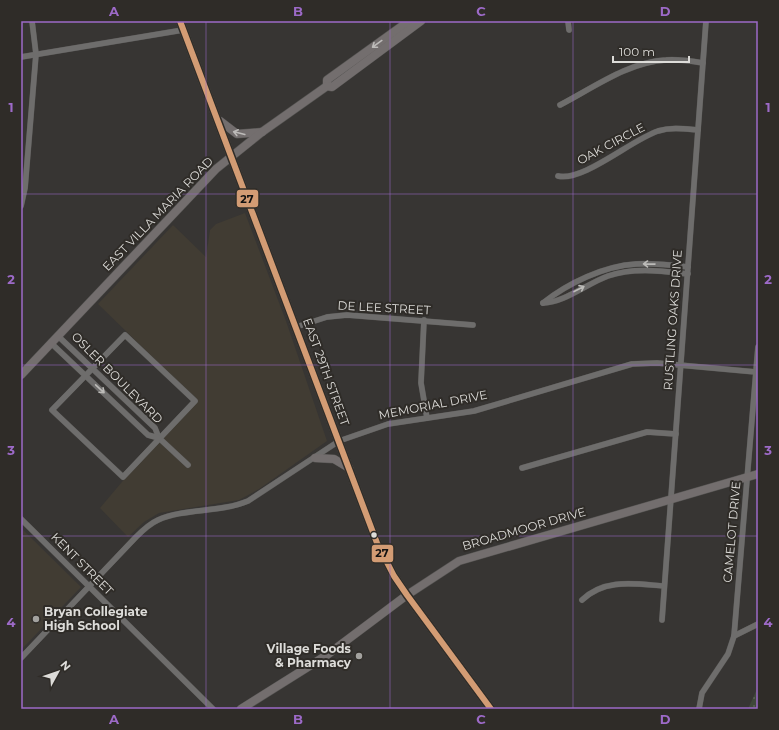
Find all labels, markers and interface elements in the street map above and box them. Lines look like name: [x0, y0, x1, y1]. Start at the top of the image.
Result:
text: A: [108, 3, 120, 19]
text: B: [293, 3, 303, 19]
text: C: [476, 3, 486, 19]
text: D: [660, 3, 671, 19]
scale bar: [613, 38, 689, 64]
one-way arrow: [372, 40, 383, 48]
text: 100 m: [619, 44, 655, 59]
text: 1: [8, 99, 14, 115]
text: 1: [765, 99, 771, 115]
street label: OAK CIRCLE: [574, 119, 647, 168]
one-way arrow: [233, 129, 246, 137]
street label: EAST VILLA MARIA ROAD: [99, 153, 216, 274]
line badge: 27: [236, 189, 259, 208]
text: 27: [240, 192, 254, 206]
street label: RUSTLING OAKS DRIVE: [660, 249, 685, 391]
one-way arrow: [643, 260, 656, 268]
text: 2: [7, 271, 15, 287]
text: 2: [764, 271, 772, 287]
one-way arrow: [572, 285, 584, 292]
street label: DE LEE STREET: [337, 298, 431, 317]
street label: EAST 29TH STREET: [300, 316, 353, 428]
street label: OSLER BOULEVARD: [69, 329, 166, 427]
one-way arrow: [95, 384, 105, 394]
street label: MEMORIAL DRIVE: [377, 387, 489, 422]
text: 3: [6, 442, 15, 458]
text: 3: [763, 442, 772, 458]
street label: CAMELOT DRIVE: [720, 481, 743, 583]
street label: BROADMOOR DRIVE: [460, 504, 587, 553]
street label: KENT STREET: [48, 529, 117, 598]
unlabelled marker: [369, 530, 379, 540]
line badge: 27: [371, 544, 394, 563]
text: 27: [375, 546, 389, 560]
place label: Bryan Collegiate High School: [44, 604, 148, 633]
text: 4: [7, 614, 16, 630]
marker: Bryan Collegiate High School: [31, 614, 41, 624]
text: 4: [764, 614, 773, 630]
place label: Village Foods & Pharmacy: [266, 641, 352, 670]
marker: Village Foods & Pharmacy: [354, 651, 364, 661]
north arrow: [38, 652, 78, 692]
text: N: [57, 658, 74, 673]
text: A: [108, 711, 120, 727]
text: B: [293, 711, 303, 727]
text: C: [476, 711, 486, 727]
text: D: [660, 711, 671, 727]

